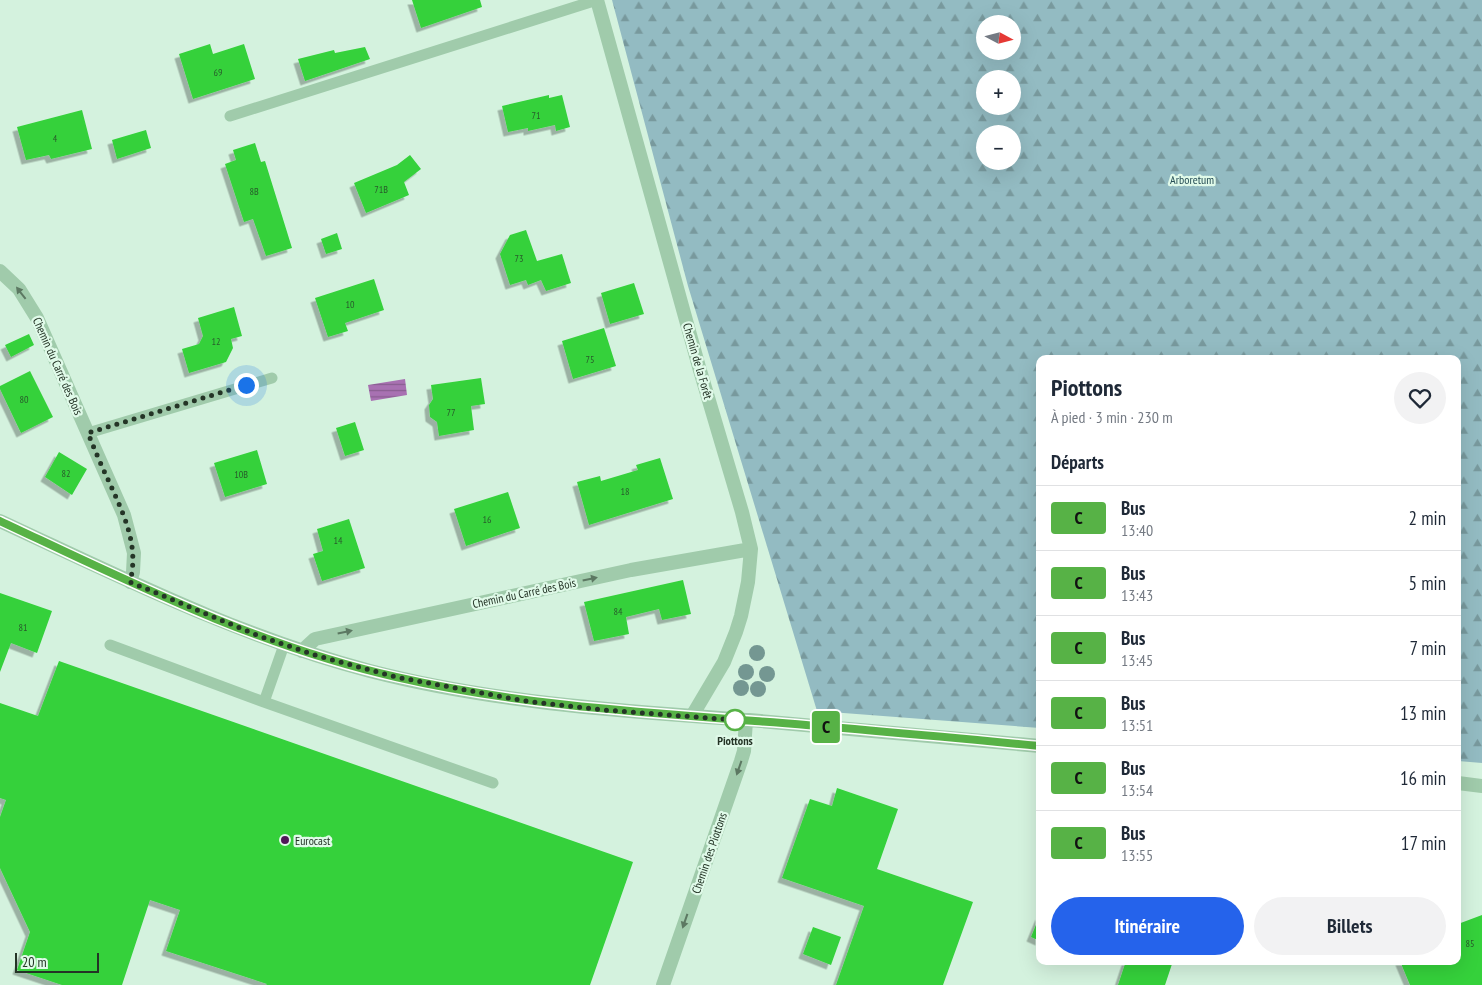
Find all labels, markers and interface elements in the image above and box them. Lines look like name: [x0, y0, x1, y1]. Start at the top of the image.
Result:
north arrow: [976, 15, 1021, 60]
map controls: [976, 15, 1021, 170]
house number: 69: [214, 66, 223, 79]
button: +: [976, 70, 1021, 115]
house number: 71: [532, 109, 541, 122]
button: −: [976, 125, 1021, 170]
house number: 4: [53, 132, 58, 145]
park label: Arboretum: [1170, 172, 1214, 187]
house number: 71B: [374, 183, 388, 196]
house number: 8B: [249, 185, 259, 198]
house number: 73: [515, 252, 524, 265]
one-way arrow: [16, 287, 27, 300]
house number: 10: [346, 298, 355, 311]
street label: Chemin du Carré des Bois: [30, 315, 86, 417]
street label: Chemin de la Forêt: [680, 321, 716, 401]
house number: 12: [212, 335, 221, 348]
house number: 75: [586, 353, 595, 366]
text: Piottons: [1051, 372, 1122, 403]
button: heart: [1394, 372, 1446, 424]
your location: [234, 373, 259, 398]
house number: 80: [20, 393, 29, 406]
house number: 77: [447, 406, 456, 419]
text: À pied · 3 min · 230 m: [1051, 407, 1173, 427]
text: Départs: [1051, 450, 1104, 474]
house number: 82: [62, 467, 71, 480]
house number: 10B: [234, 468, 248, 481]
house number: 18: [621, 485, 630, 498]
text: Bus: [1121, 496, 1145, 520]
text: C: [1074, 506, 1083, 529]
text: 2 min: [1409, 506, 1446, 530]
house number: 16: [483, 513, 492, 526]
text: 13:40: [1121, 520, 1153, 540]
house number: 14: [334, 534, 343, 547]
text: Bus: [1121, 561, 1145, 585]
text: C: [1074, 571, 1083, 594]
text: 5 min: [1409, 571, 1446, 595]
one-way arrow: [582, 574, 598, 582]
street label: Chemin du Carré des Bois: [471, 575, 577, 611]
text: 13:43: [1121, 585, 1153, 605]
house number: 84: [614, 605, 623, 618]
house number: 81: [19, 621, 28, 634]
text: Bus: [1121, 626, 1145, 650]
one-way arrow: [338, 628, 353, 636]
text: C: [1074, 636, 1083, 659]
text: 7 min: [1409, 636, 1446, 660]
text: 13:45: [1121, 650, 1153, 670]
text: Bus: [1121, 691, 1145, 715]
text: C: [1074, 701, 1083, 724]
text: 13 min: [1400, 701, 1446, 725]
marker: Piottons: [724, 709, 746, 731]
line badge: C: [810, 711, 842, 743]
text: C: [822, 715, 830, 738]
text: 13:51: [1121, 715, 1153, 735]
place label: Piottons: [717, 733, 753, 748]
text: Bus: [1121, 756, 1145, 780]
one-way arrow: [734, 761, 742, 776]
text: C: [1074, 766, 1083, 789]
text: 16 min: [1400, 766, 1446, 790]
text: 13:54: [1121, 780, 1153, 800]
street label: Chemin des Piottons: [688, 810, 730, 896]
text: Bus: [1121, 821, 1145, 845]
text: C: [1074, 831, 1083, 854]
text: 17 min: [1401, 831, 1446, 855]
place label: Eurocast: [295, 833, 331, 848]
marker: Eurocast: [279, 834, 291, 846]
text: 13:55: [1121, 845, 1153, 865]
button: Itinéraire: [1051, 897, 1244, 955]
button: Billets: [1254, 897, 1446, 955]
one-way arrow: [681, 914, 688, 929]
house number: 85: [1466, 937, 1475, 950]
scale bar: [15, 950, 99, 973]
text: 20 m: [22, 953, 47, 971]

